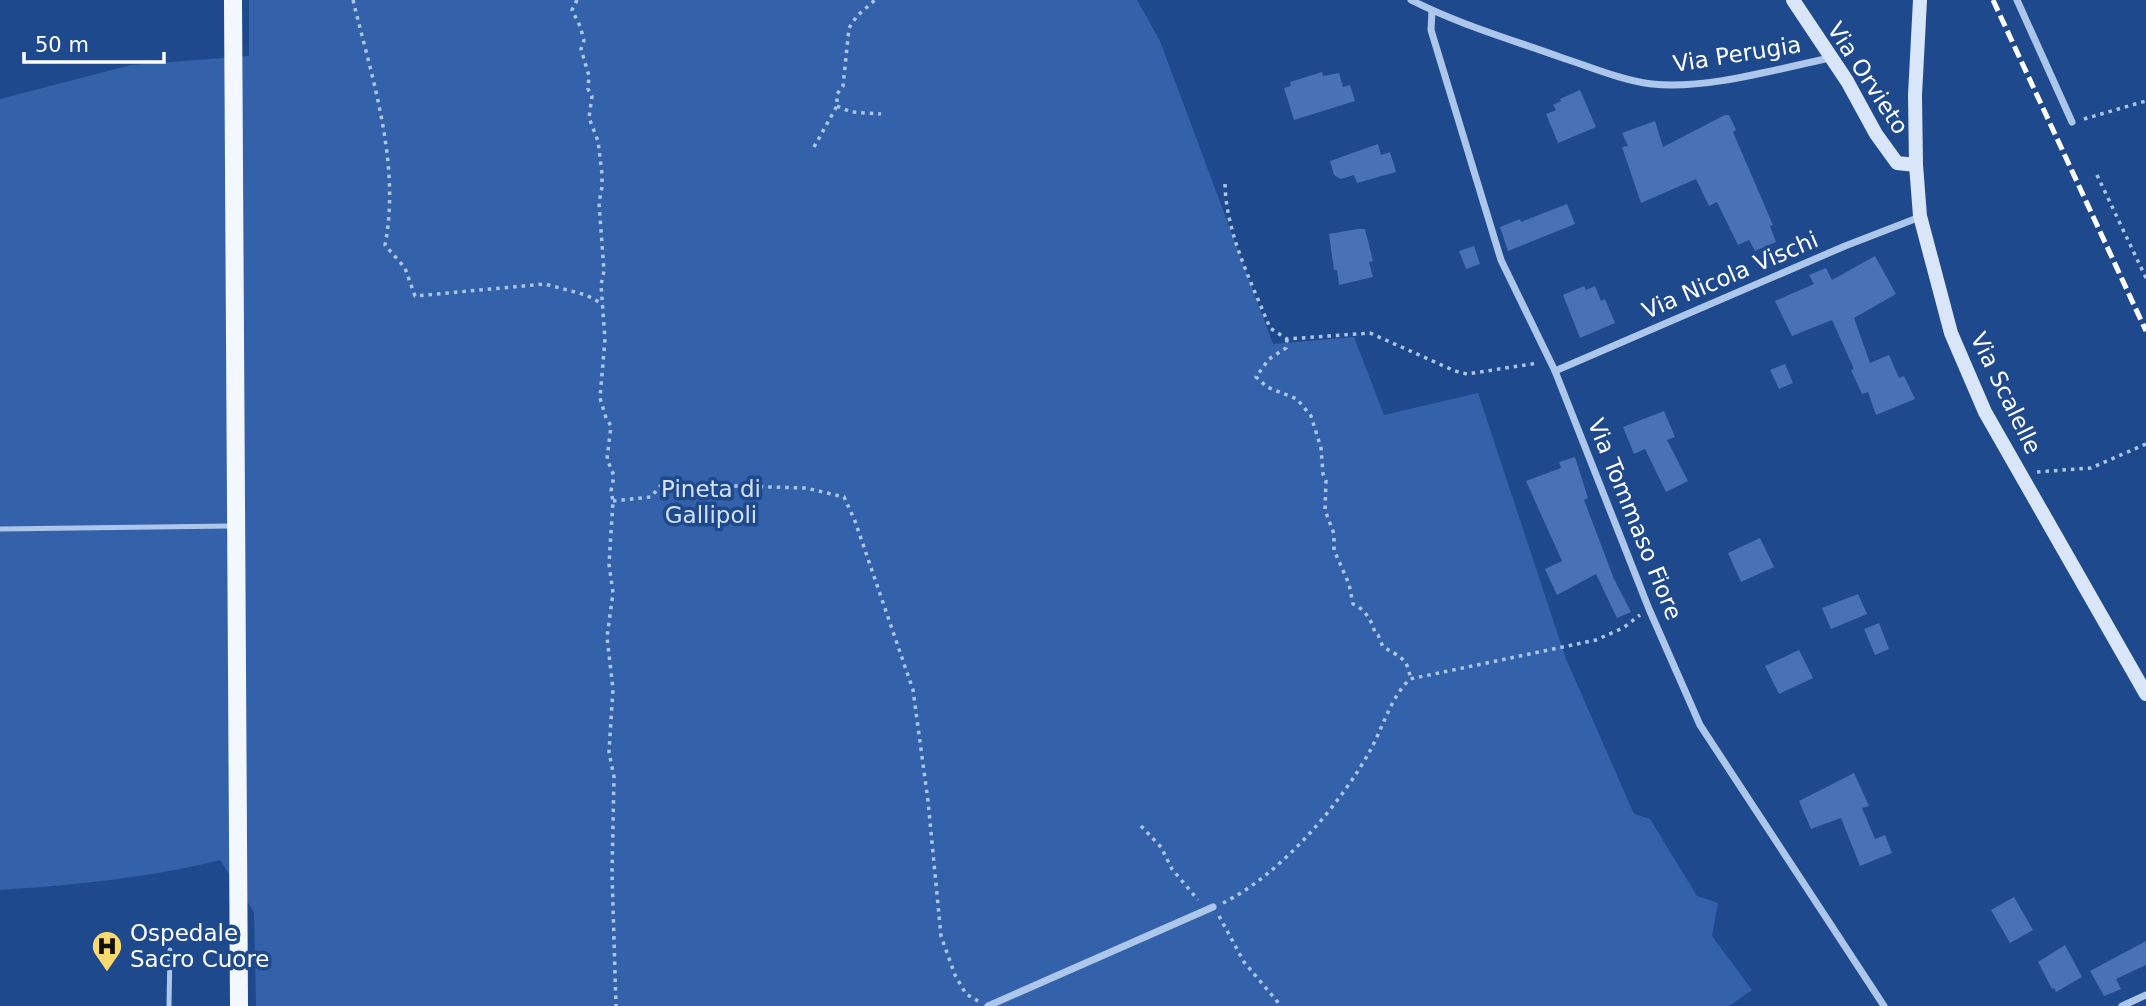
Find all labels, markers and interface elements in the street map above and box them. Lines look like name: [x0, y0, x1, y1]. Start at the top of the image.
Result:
street label: Via Orvieto: [1822, 17, 1914, 139]
scale bar: [24, 21, 164, 65]
street label: Via Perugia: [1671, 31, 1803, 77]
text: 50 m: [35, 33, 89, 57]
street label: Via Nicola Vischi: [1638, 226, 1822, 324]
street label: Via Scalelle: [1965, 328, 2047, 458]
street label: Via Tommaso Fiore: [1583, 415, 1687, 623]
park label: Pineta di Gallipoli: [661, 476, 761, 528]
place label: Ospedale Sacro Cuore: [130, 920, 269, 972]
hospital icon: Ospedale Sacro Cuore: [90, 929, 124, 973]

